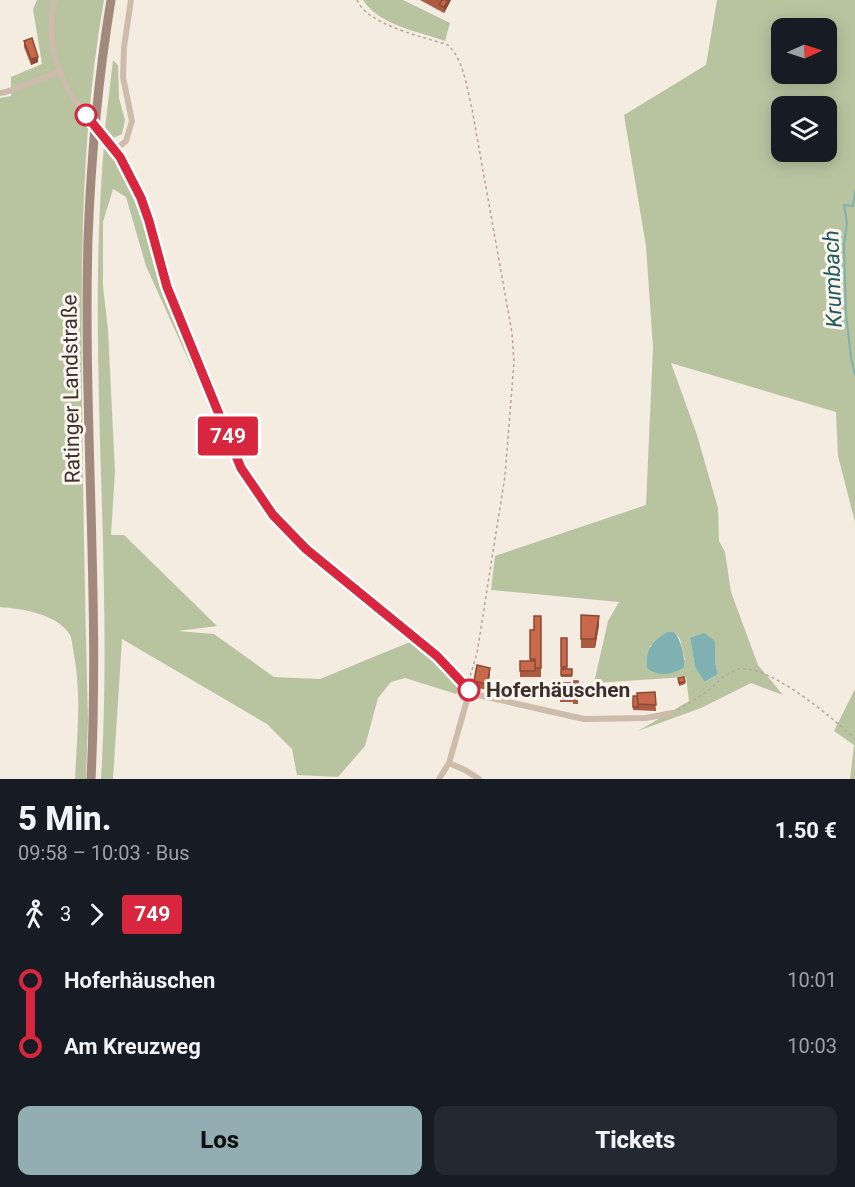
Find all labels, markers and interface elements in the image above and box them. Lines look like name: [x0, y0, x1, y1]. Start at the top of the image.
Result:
north arrow: [771, 18, 837, 84]
map controls: [771, 18, 837, 162]
button: layers: [771, 96, 837, 162]
unlabelled marker: [75, 104, 97, 126]
water label: Krumbach: [818, 230, 847, 328]
street label: Ratinger Landstraße: [57, 294, 85, 484]
line badge: 749: [194, 416, 262, 456]
text: 749: [210, 424, 246, 448]
place label: Hoferhäuschen: [486, 678, 630, 702]
marker: Hoferhäuschen: [458, 679, 480, 701]
text: 5 Min.: [18, 799, 111, 838]
text: 1.50 €: [775, 818, 837, 843]
text: 09:58 – 10:03 · Bus: [18, 841, 190, 865]
icon: walk: [18, 898, 51, 931]
icon: forward: [80, 898, 113, 931]
text: 3: [60, 902, 71, 926]
text: 749: [134, 902, 170, 926]
text: Hoferhäuschen: [64, 968, 215, 993]
text: 10:01: [787, 968, 837, 992]
text: Am Kreuzweg: [64, 1034, 201, 1059]
text: 10:03: [787, 1034, 837, 1058]
button: Los: [18, 1106, 422, 1175]
button: Tickets: [434, 1106, 837, 1175]

